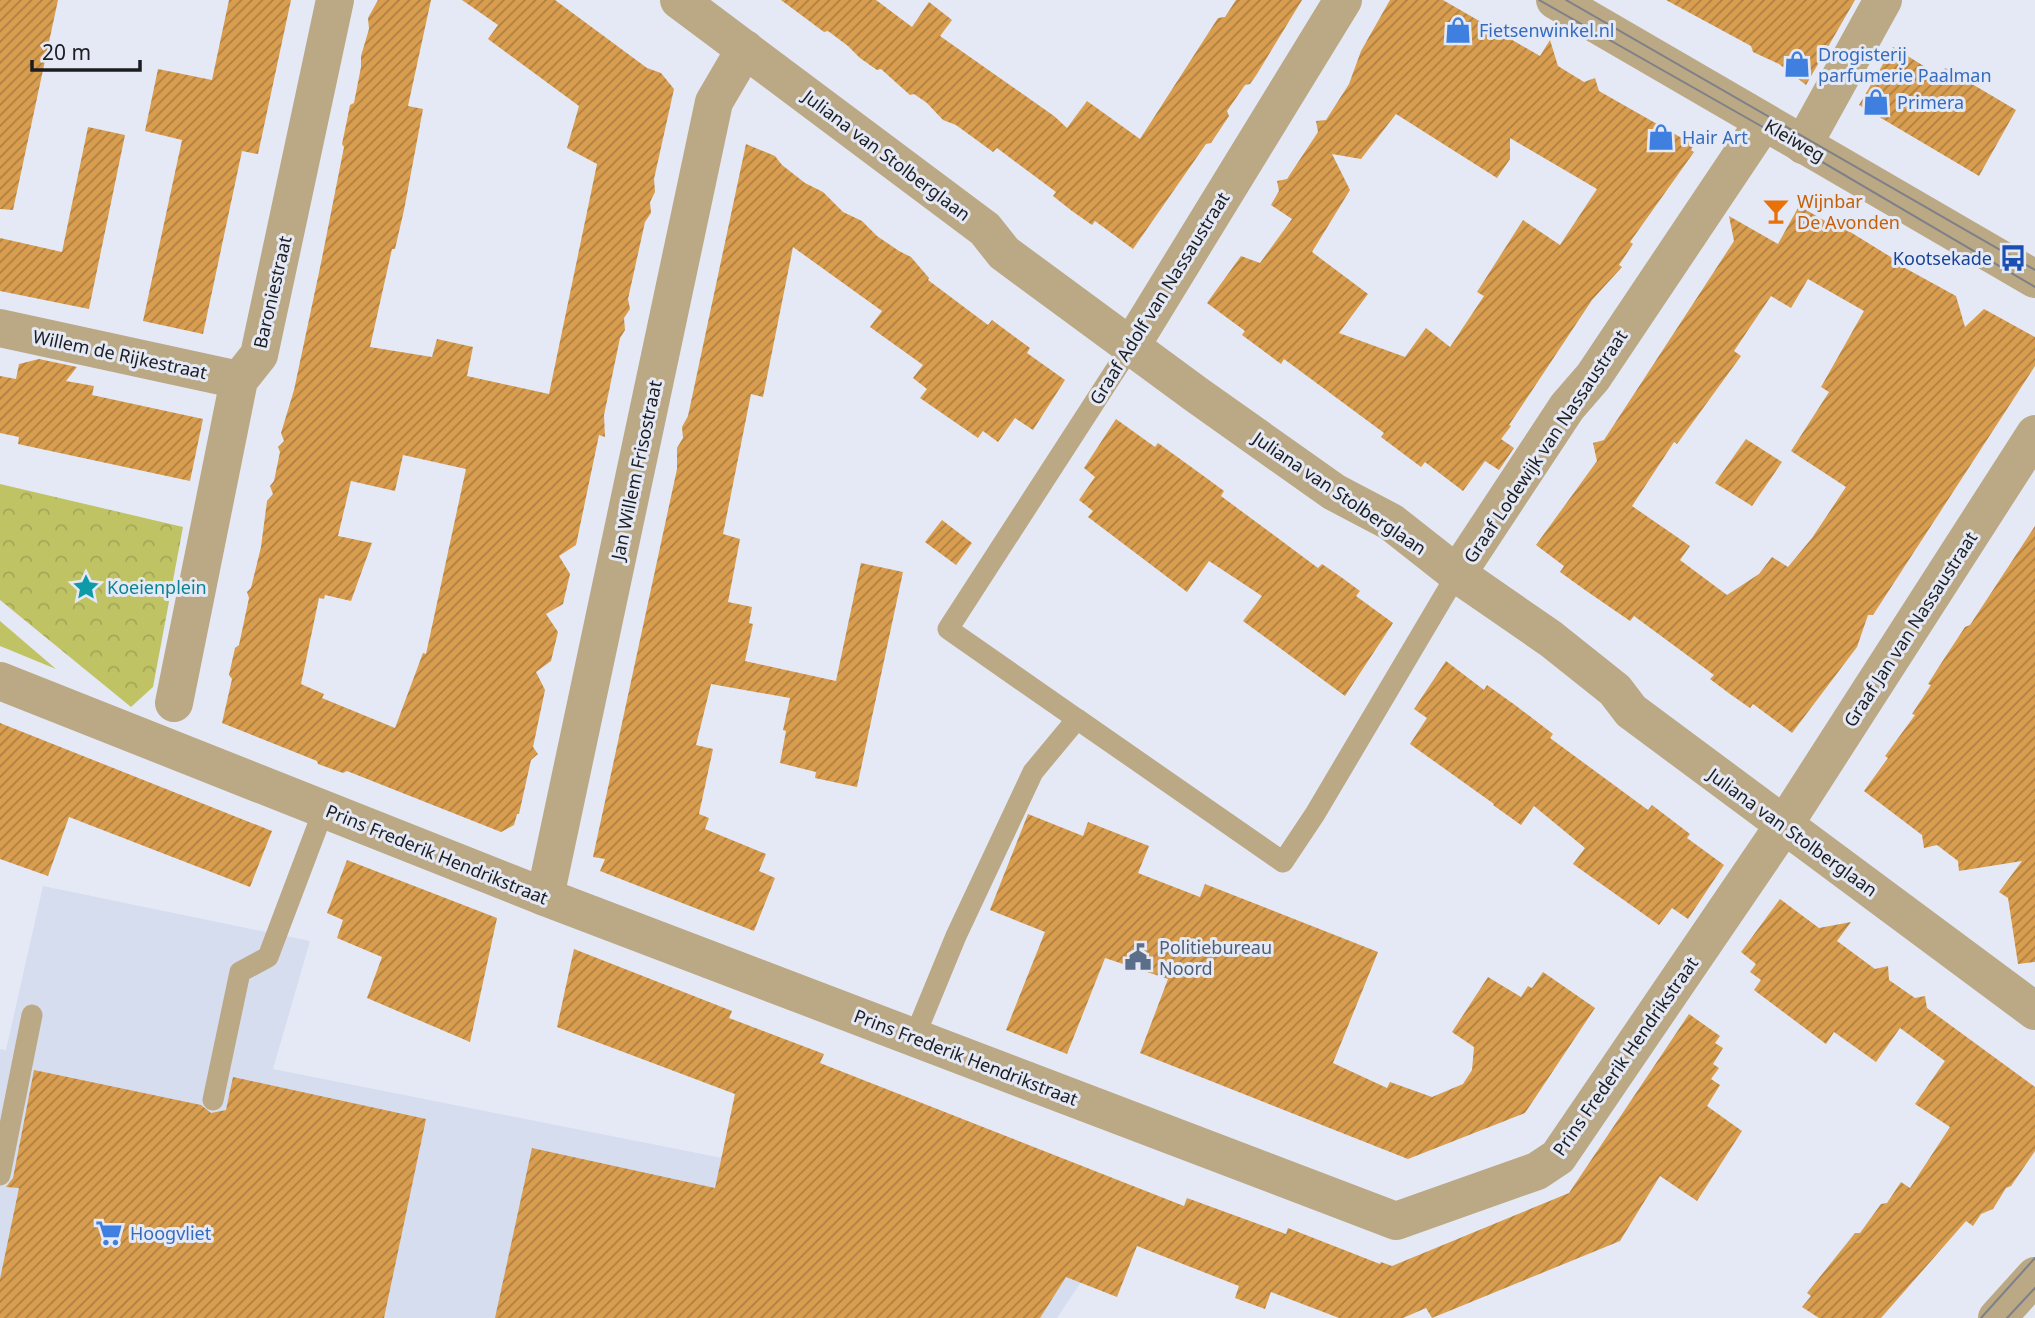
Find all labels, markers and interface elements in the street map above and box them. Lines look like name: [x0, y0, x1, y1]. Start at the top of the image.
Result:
shop icon: Fietsenwinkel.nl: [1443, 15, 1473, 45]
place label: Fietsenwinkel.nl: [1479, 18, 1614, 42]
scale bar: [32, 28, 140, 72]
text: 20 m: [42, 38, 91, 66]
place label: Drogisterij parfumerie Paalman: [1818, 42, 1992, 87]
shop icon: Drogisterij parfumerie Paalman: [1782, 49, 1812, 79]
street label: Juliana van Stolberglaan: [797, 83, 976, 226]
shop icon: Primera: [1861, 87, 1891, 117]
place label: Primera: [1897, 90, 1964, 114]
street label: Kleiweg: [1760, 113, 1830, 167]
shop icon: Hair Art: [1646, 122, 1676, 152]
place label: Hair Art: [1682, 125, 1748, 149]
street label: Graaf Adolf van Nassaustraat: [1084, 187, 1235, 409]
place label: Wijnbar De Avonden: [1797, 189, 1900, 234]
bar icon: Wijnbar De Avonden: [1761, 196, 1791, 226]
street label: Baroniestraat: [247, 233, 297, 351]
bus stop icon: Kootsekade: [1998, 243, 2028, 273]
place label: Kootsekade: [1893, 246, 1992, 270]
street label: Willem de Rijkestraat: [31, 324, 210, 384]
street label: Graaf Lodewijk van Nassaustraat: [1458, 324, 1632, 567]
street label: Jan Willem Frisostraat: [605, 378, 667, 564]
street label: Juliana van Stolberglaan: [1247, 425, 1431, 560]
street label: Graaf Jan van Nassaustraat: [1838, 526, 1982, 731]
place icon: Koeienplein: [71, 572, 101, 602]
place label: Koeienplein: [107, 575, 207, 599]
street label: Juliana van Stolberglaan: [1702, 761, 1882, 902]
street label: Prins Frederik Hendrikstraat: [322, 798, 552, 910]
place label: Politiebureau Noord: [1159, 935, 1272, 980]
public building icon: Politiebureau Noord: [1123, 942, 1153, 972]
street label: Prins Frederik Hendrikstraat: [1547, 951, 1703, 1160]
street label: Prins Frederik Hendrikstraat: [851, 1003, 1082, 1111]
supermarket icon: Hoogvliet: [94, 1218, 124, 1248]
place label: Hoogvliet: [130, 1221, 212, 1245]

